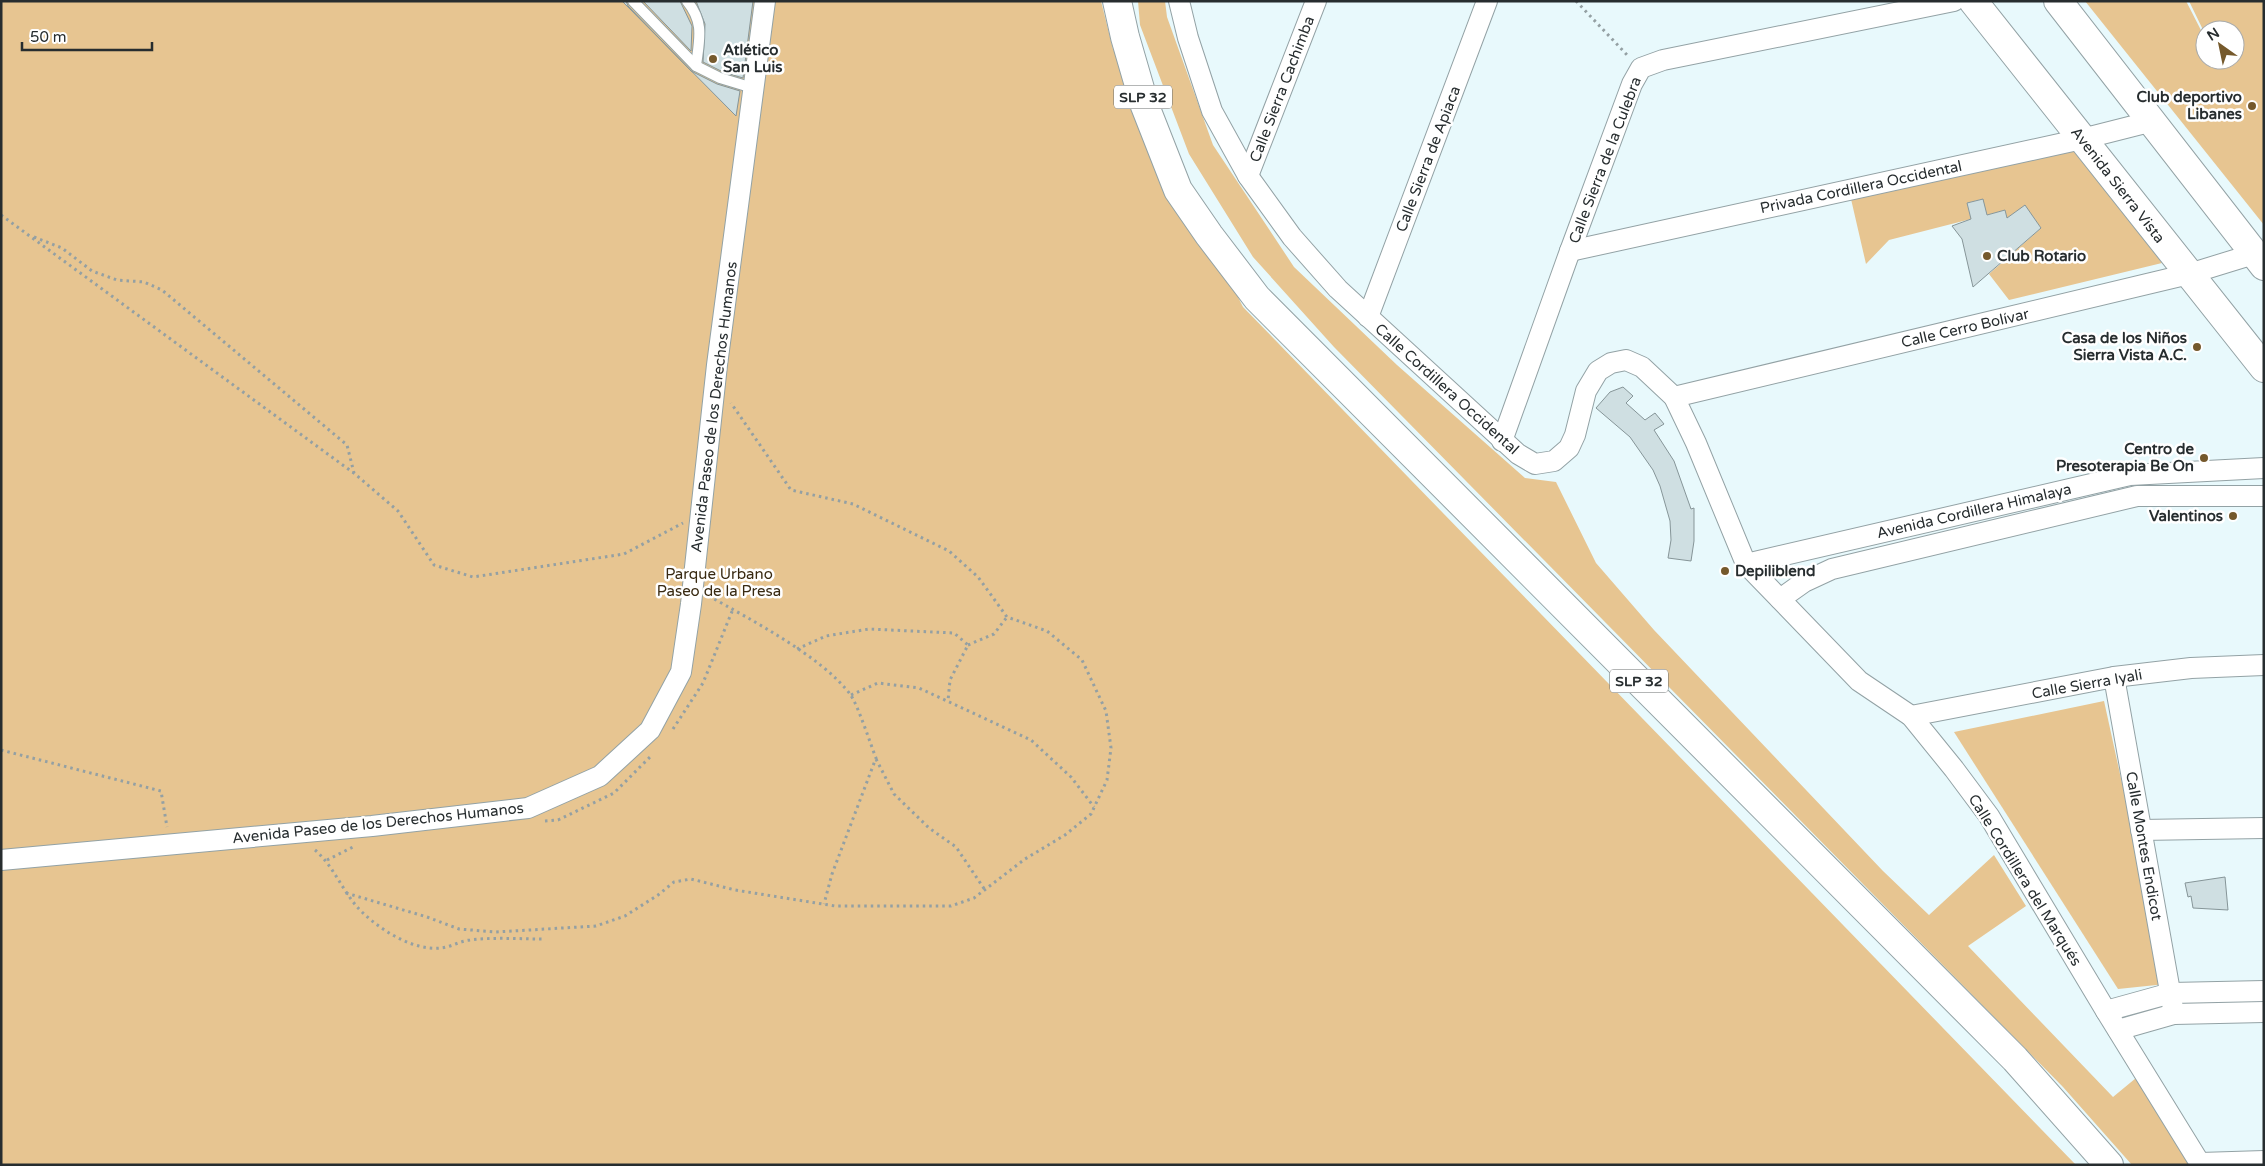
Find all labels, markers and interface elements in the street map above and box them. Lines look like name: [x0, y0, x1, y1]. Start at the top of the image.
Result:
street label: Calle Sierra Cachimba: [1246, 13, 1318, 165]
scale bar: [22, 20, 152, 52]
north arrow: [2195, 20, 2245, 70]
text: N: [2204, 24, 2223, 45]
text: 50 m: [30, 28, 67, 46]
place label: Atlético San Luis: [723, 41, 782, 76]
marker: Atlético San Luis: [707, 53, 719, 65]
street label: Calle Sierra de la Culebra: [1565, 74, 1645, 246]
street label: Calle Sierra de Apiaca: [1392, 83, 1464, 235]
road number: SLP 32: [1114, 85, 1172, 108]
place label: Club deportivo Libanes: [2137, 88, 2242, 123]
marker: Club deportivo Libanes: [2246, 100, 2258, 112]
street label: Avenida Sierra Vista: [2067, 123, 2169, 247]
street label: Privada Cordillera Occidental: [1758, 157, 1964, 217]
place label: Club Rotario: [1997, 247, 2086, 265]
marker: Club Rotario: [1981, 250, 1993, 262]
street label: Avenida Paseo de los Derechos Humanos: [687, 260, 741, 554]
street label: Calle Cerro Bolívar: [1899, 304, 2031, 351]
street label: Calle Cordillera Occidental: [1371, 320, 1523, 458]
place label: Casa de los Niños Sierra Vista A.C.: [2062, 329, 2187, 364]
marker: Casa de los Niños Sierra Vista A.C.: [2191, 341, 2203, 353]
place label: Centro de Presoterapia Be On: [2056, 440, 2195, 476]
marker: Centro de Presoterapia Be On: [2198, 452, 2210, 464]
street label: Avenida Cordillera Himalaya: [1875, 480, 2073, 542]
place label: Valentinos: [2149, 507, 2223, 525]
marker: Valentinos: [2227, 510, 2239, 522]
place label: Depiliblend: [1735, 562, 1815, 581]
park label: Parque Urbano Paseo de la Presa: [657, 565, 781, 600]
marker: Depiliblend: [1719, 565, 1731, 577]
street label: Calle Sierra Iyali: [2030, 665, 2144, 703]
road number: SLP 32: [1610, 669, 1668, 692]
street label: Calle Montes Endicot: [2122, 770, 2166, 922]
street label: Calle Cordillera del Marqués: [1965, 791, 2085, 969]
street label: Avenida Paseo de los Derechos Humanos: [231, 799, 525, 847]

